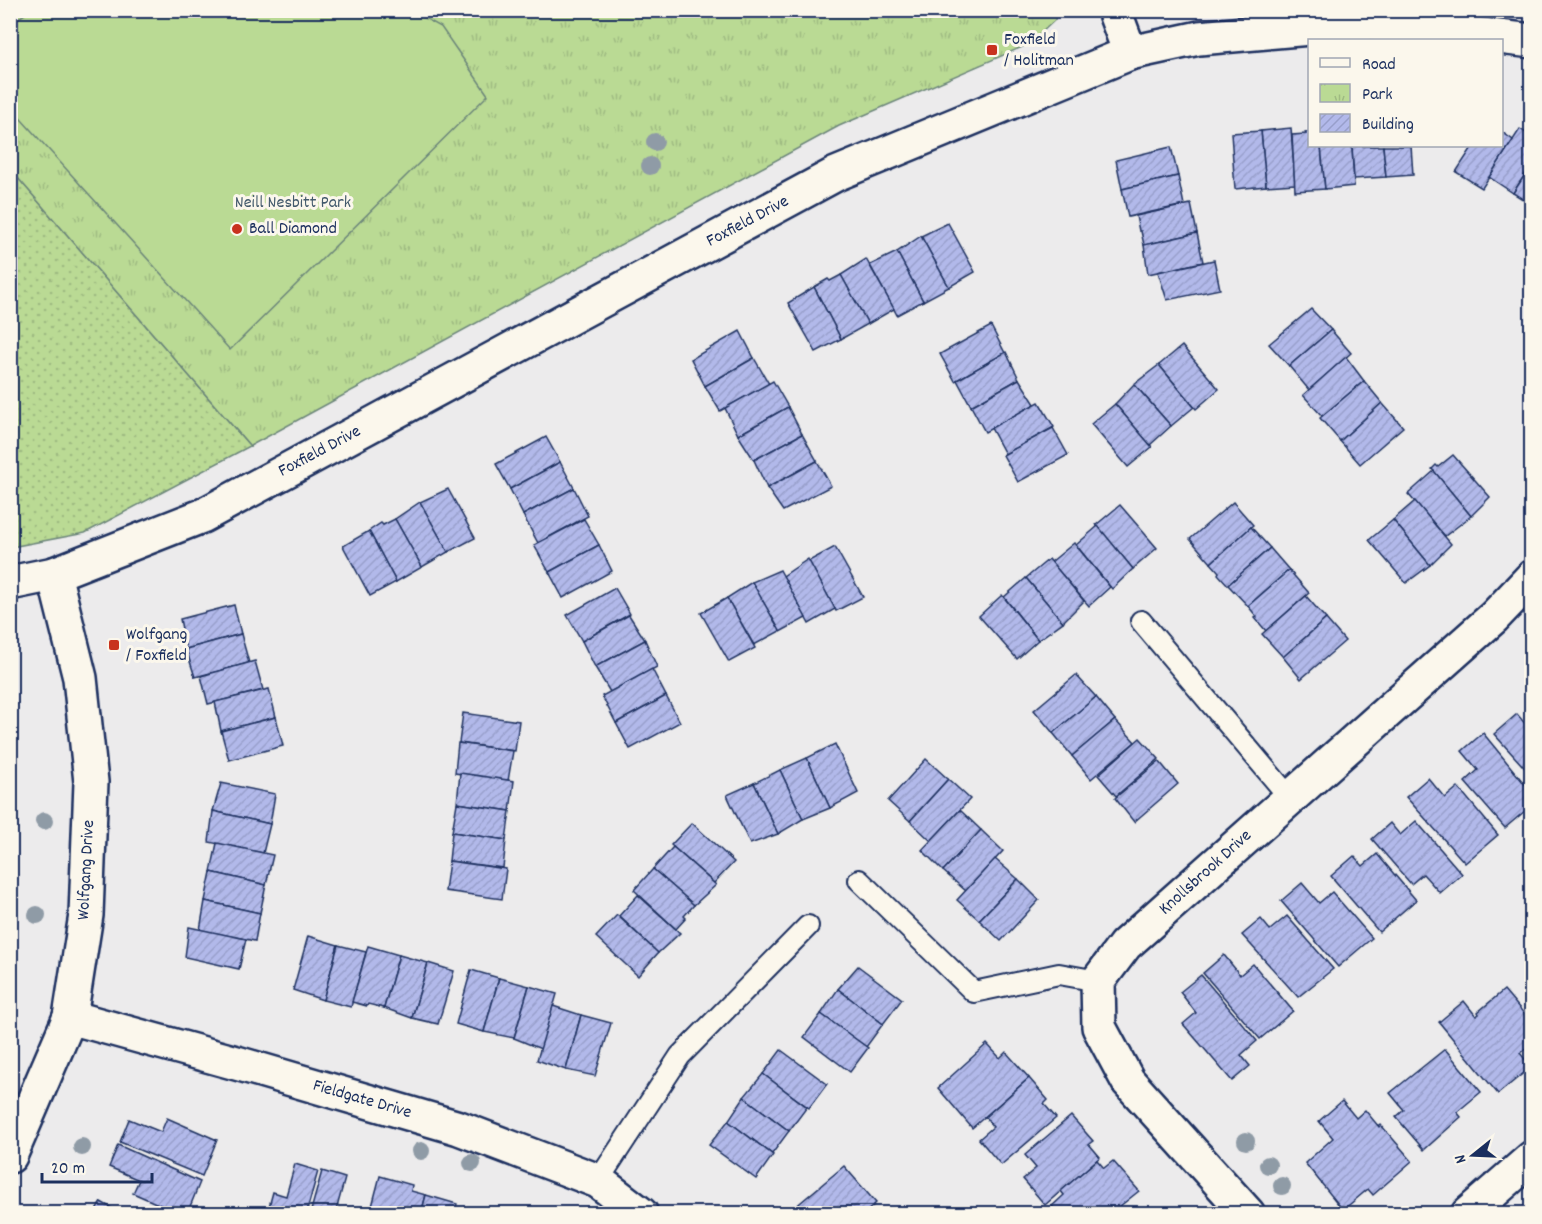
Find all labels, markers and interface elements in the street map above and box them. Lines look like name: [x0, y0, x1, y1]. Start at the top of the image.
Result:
place label: Foxfield / Holitman: [1004, 28, 1074, 74]
legend: [1308, 39, 1503, 147]
marker: Foxfield / Holitman: [985, 43, 999, 57]
text: Road: [1362, 53, 1396, 78]
text: Park: [1362, 83, 1393, 108]
text: Building: [1362, 113, 1414, 138]
street label: Foxfield Drive: [702, 190, 794, 254]
park label: Neill Nesbitt Park: [235, 191, 351, 216]
place label: Ball Diamond: [249, 217, 337, 242]
marker: Ball Diamond: [230, 222, 244, 236]
street label: Foxfield Drive: [274, 420, 366, 484]
place label: Wolfgang / Foxfield: [126, 623, 188, 669]
marker: Wolfgang / Foxfield: [107, 638, 121, 652]
street label: Wolfgang Drive: [72, 819, 102, 921]
street label: Knollsbrook Drive: [1154, 824, 1258, 922]
street label: Fieldgate Drive: [310, 1074, 414, 1126]
north arrow: [1443, 1125, 1503, 1185]
scale bar: [42, 1146, 152, 1184]
text: N: [1449, 1151, 1473, 1166]
text: 20 m: [51, 1157, 85, 1182]

